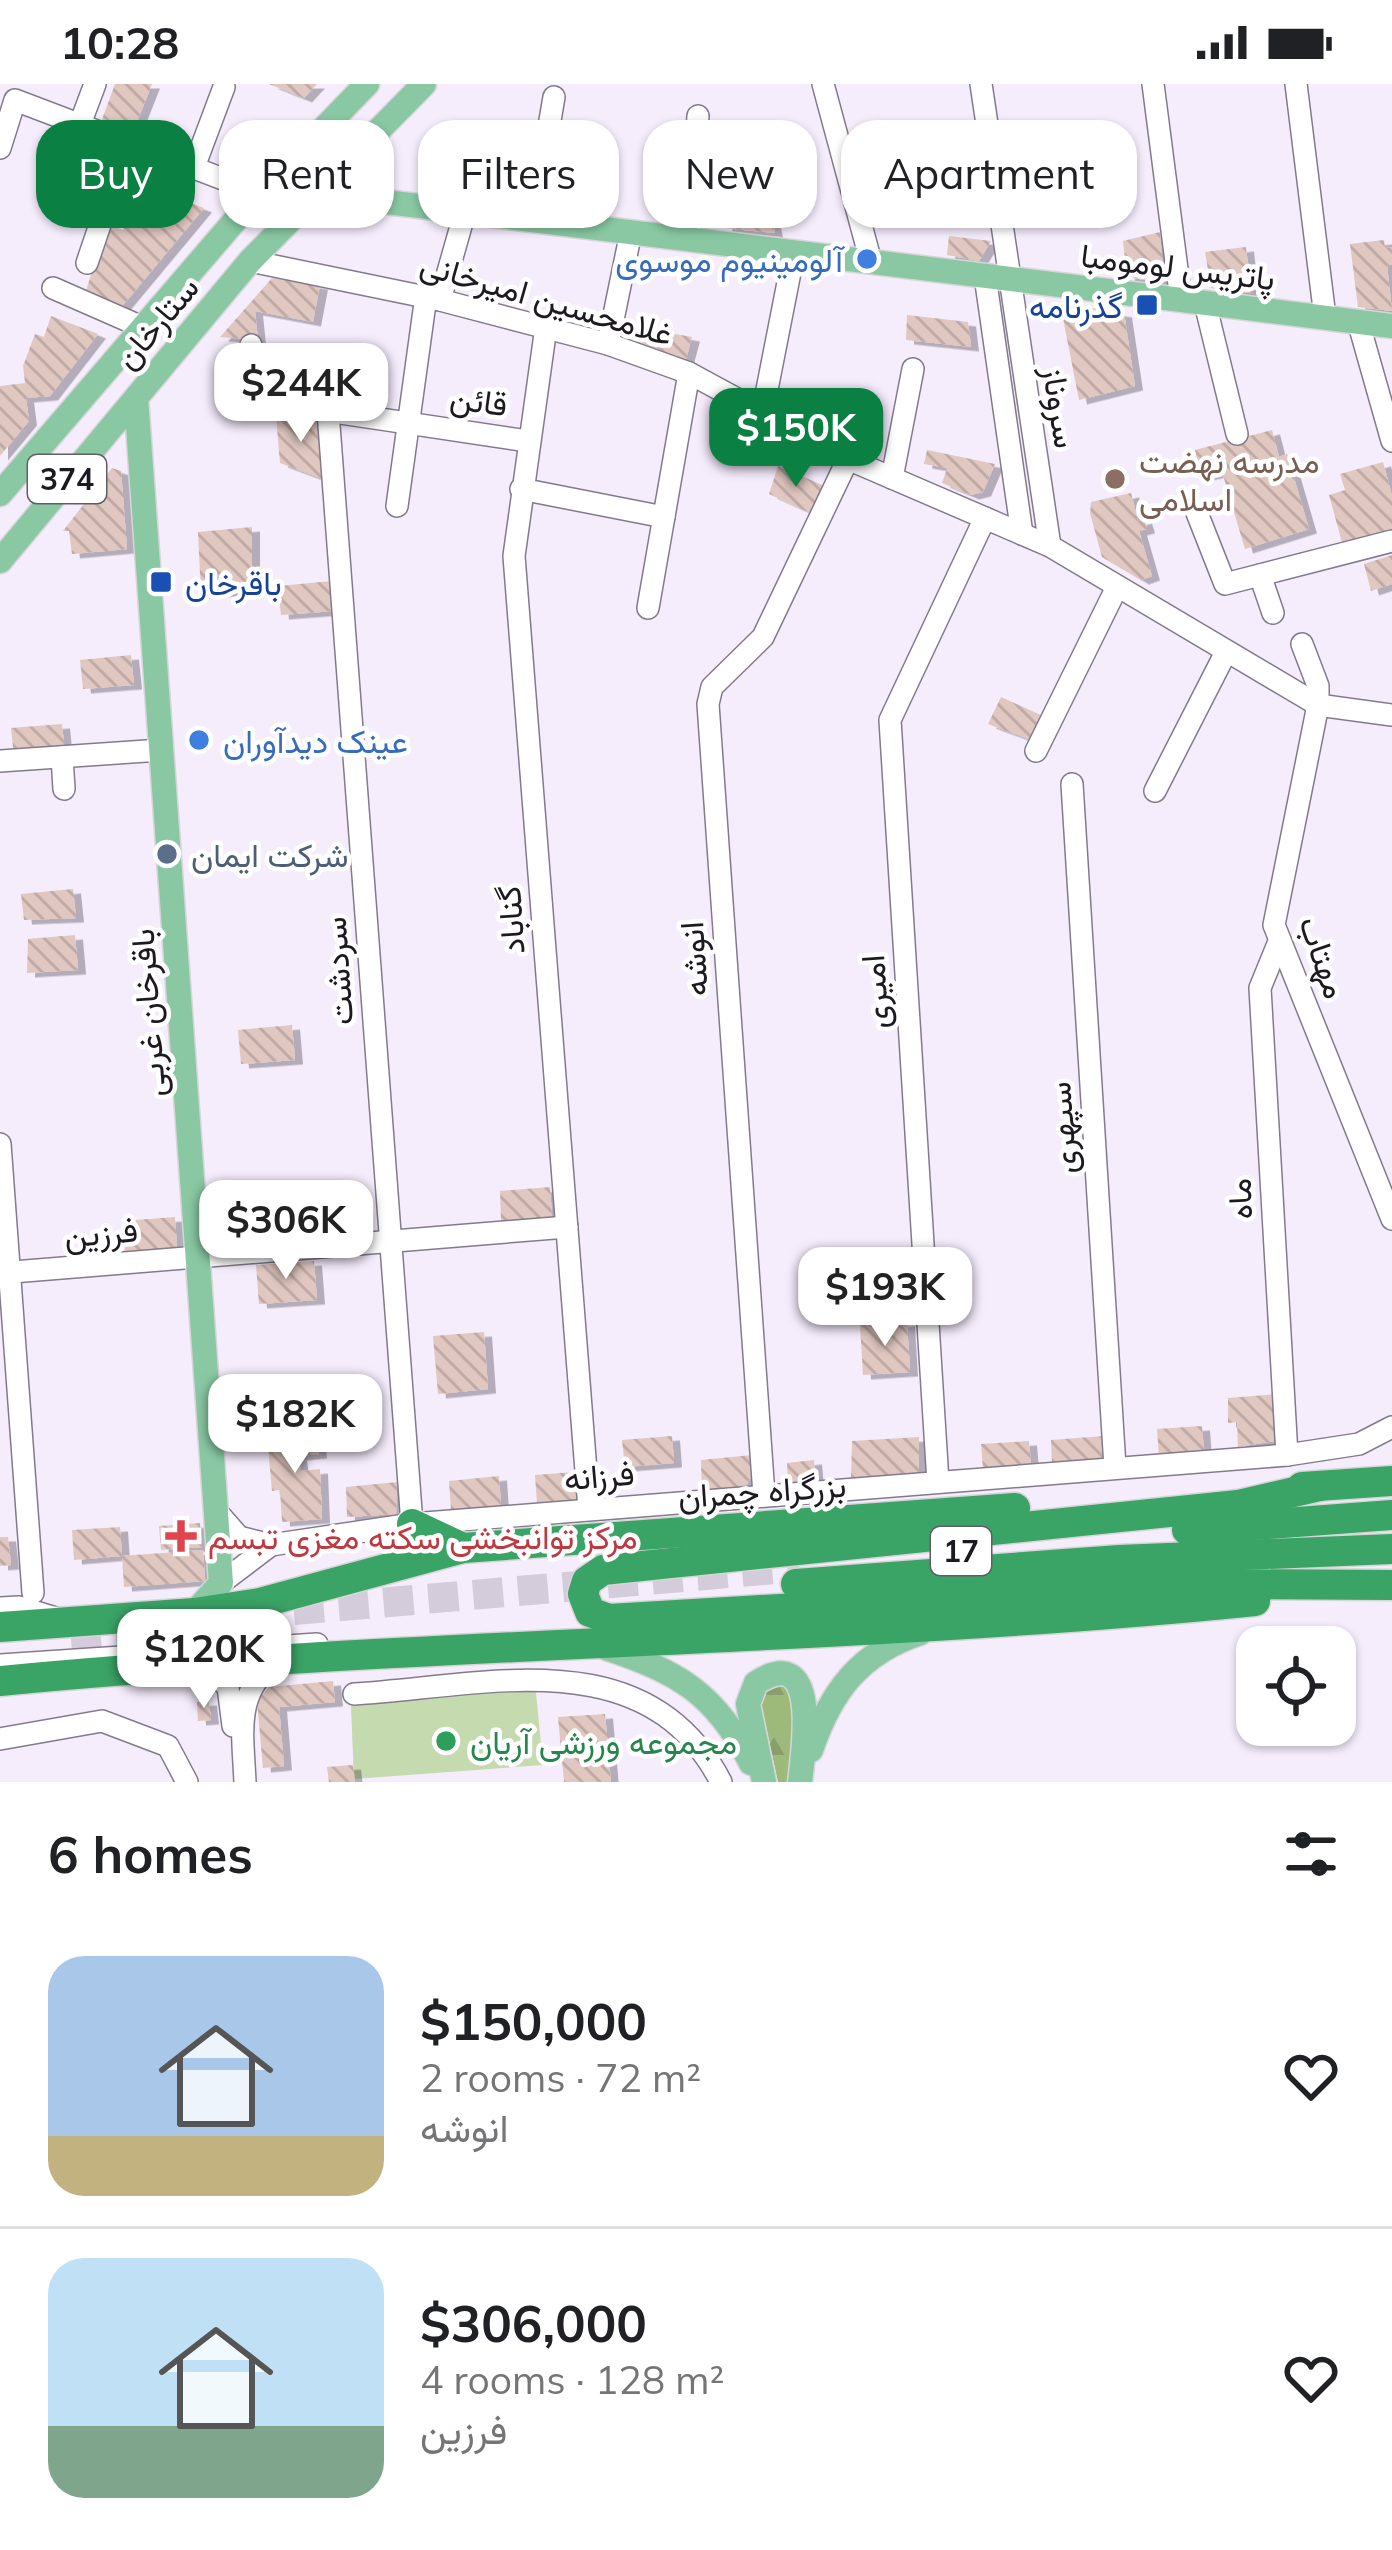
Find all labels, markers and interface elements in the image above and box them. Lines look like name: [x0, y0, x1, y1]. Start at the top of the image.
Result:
text: 10:28: [60, 14, 179, 70]
chip: Buy: [36, 120, 195, 228]
chip: Rent: [219, 120, 394, 228]
chip: Filters: [418, 120, 619, 228]
chip: New: [643, 120, 817, 228]
chip: Apartment: [841, 120, 1137, 228]
street label: پاتریس لومومبا: [1078, 234, 1278, 301]
place label: آلومینیوم موسوی: [615, 239, 845, 282]
street label: غلامحسین امیرخانی: [416, 242, 678, 355]
marker: آلومینیوم موسوی: [854, 246, 880, 272]
street label: ستارخان: [105, 267, 208, 378]
place label: گذرنامه: [1029, 285, 1123, 327]
marker: گذرنامه: [1134, 292, 1160, 318]
pin: $244K: [217, 343, 385, 445]
text: $244K: [241, 357, 361, 406]
street label: سروناز: [1033, 362, 1088, 451]
street label: قائن: [448, 376, 510, 424]
pin: $150K: [712, 388, 880, 490]
text: $150K: [736, 402, 856, 451]
place label: مدرسه نهضت اسلامی: [1139, 440, 1320, 519]
road number: 374: [28, 455, 106, 503]
marker: مدرسه نهضت اسلامی: [1102, 466, 1128, 492]
place label: باقرخان: [185, 562, 282, 604]
marker: باقرخان: [148, 569, 174, 595]
place label: عینک دیدآوران: [223, 720, 408, 762]
marker: عینک دیدآوران: [186, 727, 212, 753]
place label: شرکت ایمان: [191, 834, 348, 876]
marker: شرکت ایمان: [154, 841, 180, 867]
street label: گناباد: [487, 884, 533, 956]
street label: مهتاب: [1290, 911, 1357, 1004]
street label: سردشت: [313, 915, 362, 1027]
street label: انوشه: [670, 920, 717, 998]
street label: باقرخان غربی: [121, 927, 174, 1099]
street label: امیری: [851, 953, 898, 1031]
street label: سپهری: [1037, 1080, 1088, 1175]
street label: ماه: [1217, 1177, 1261, 1221]
pin: $306K: [202, 1180, 370, 1282]
text: $306K: [226, 1194, 346, 1243]
street label: فرزین: [62, 1208, 140, 1257]
pin: $193K: [801, 1247, 969, 1349]
text: $193K: [825, 1261, 945, 1310]
pin: $182K: [211, 1374, 379, 1476]
text: $182K: [235, 1388, 355, 1437]
street label: فرزانه: [562, 1452, 636, 1499]
street label: بزرگراه چمران: [677, 1464, 848, 1519]
place label: مرکز توانبخشی سکته مغزی تبسم: [208, 1516, 638, 1559]
marker: مرکز توانبخشی سکته مغزی تبسم: [165, 1520, 197, 1552]
road number: 17: [931, 1527, 991, 1575]
pin: $120K: [120, 1609, 288, 1711]
text: $120K: [144, 1623, 264, 1672]
map controls: [1236, 1626, 1356, 1746]
button: locate: [1236, 1626, 1356, 1746]
place label: مجموعه ورزشی آریان: [470, 1721, 737, 1763]
marker: مجموعه ورزشی آریان: [433, 1728, 459, 1754]
icon: filters: [1278, 1821, 1344, 1887]
text: 6 homes: [48, 1822, 253, 1886]
text: $150,000: [420, 1989, 647, 2053]
icon: home: [144, 2004, 288, 2148]
icon: heart: [1278, 2043, 1344, 2109]
text: 2 rooms · 72 m²: [420, 2053, 701, 2102]
text: انوشه: [420, 2103, 509, 2152]
text: $306,000: [420, 2291, 647, 2355]
icon: home: [144, 2306, 288, 2450]
icon: heart: [1278, 2345, 1344, 2411]
text: 4 rooms · 128 m²: [420, 2355, 724, 2404]
text: فرزین: [420, 2405, 507, 2454]

